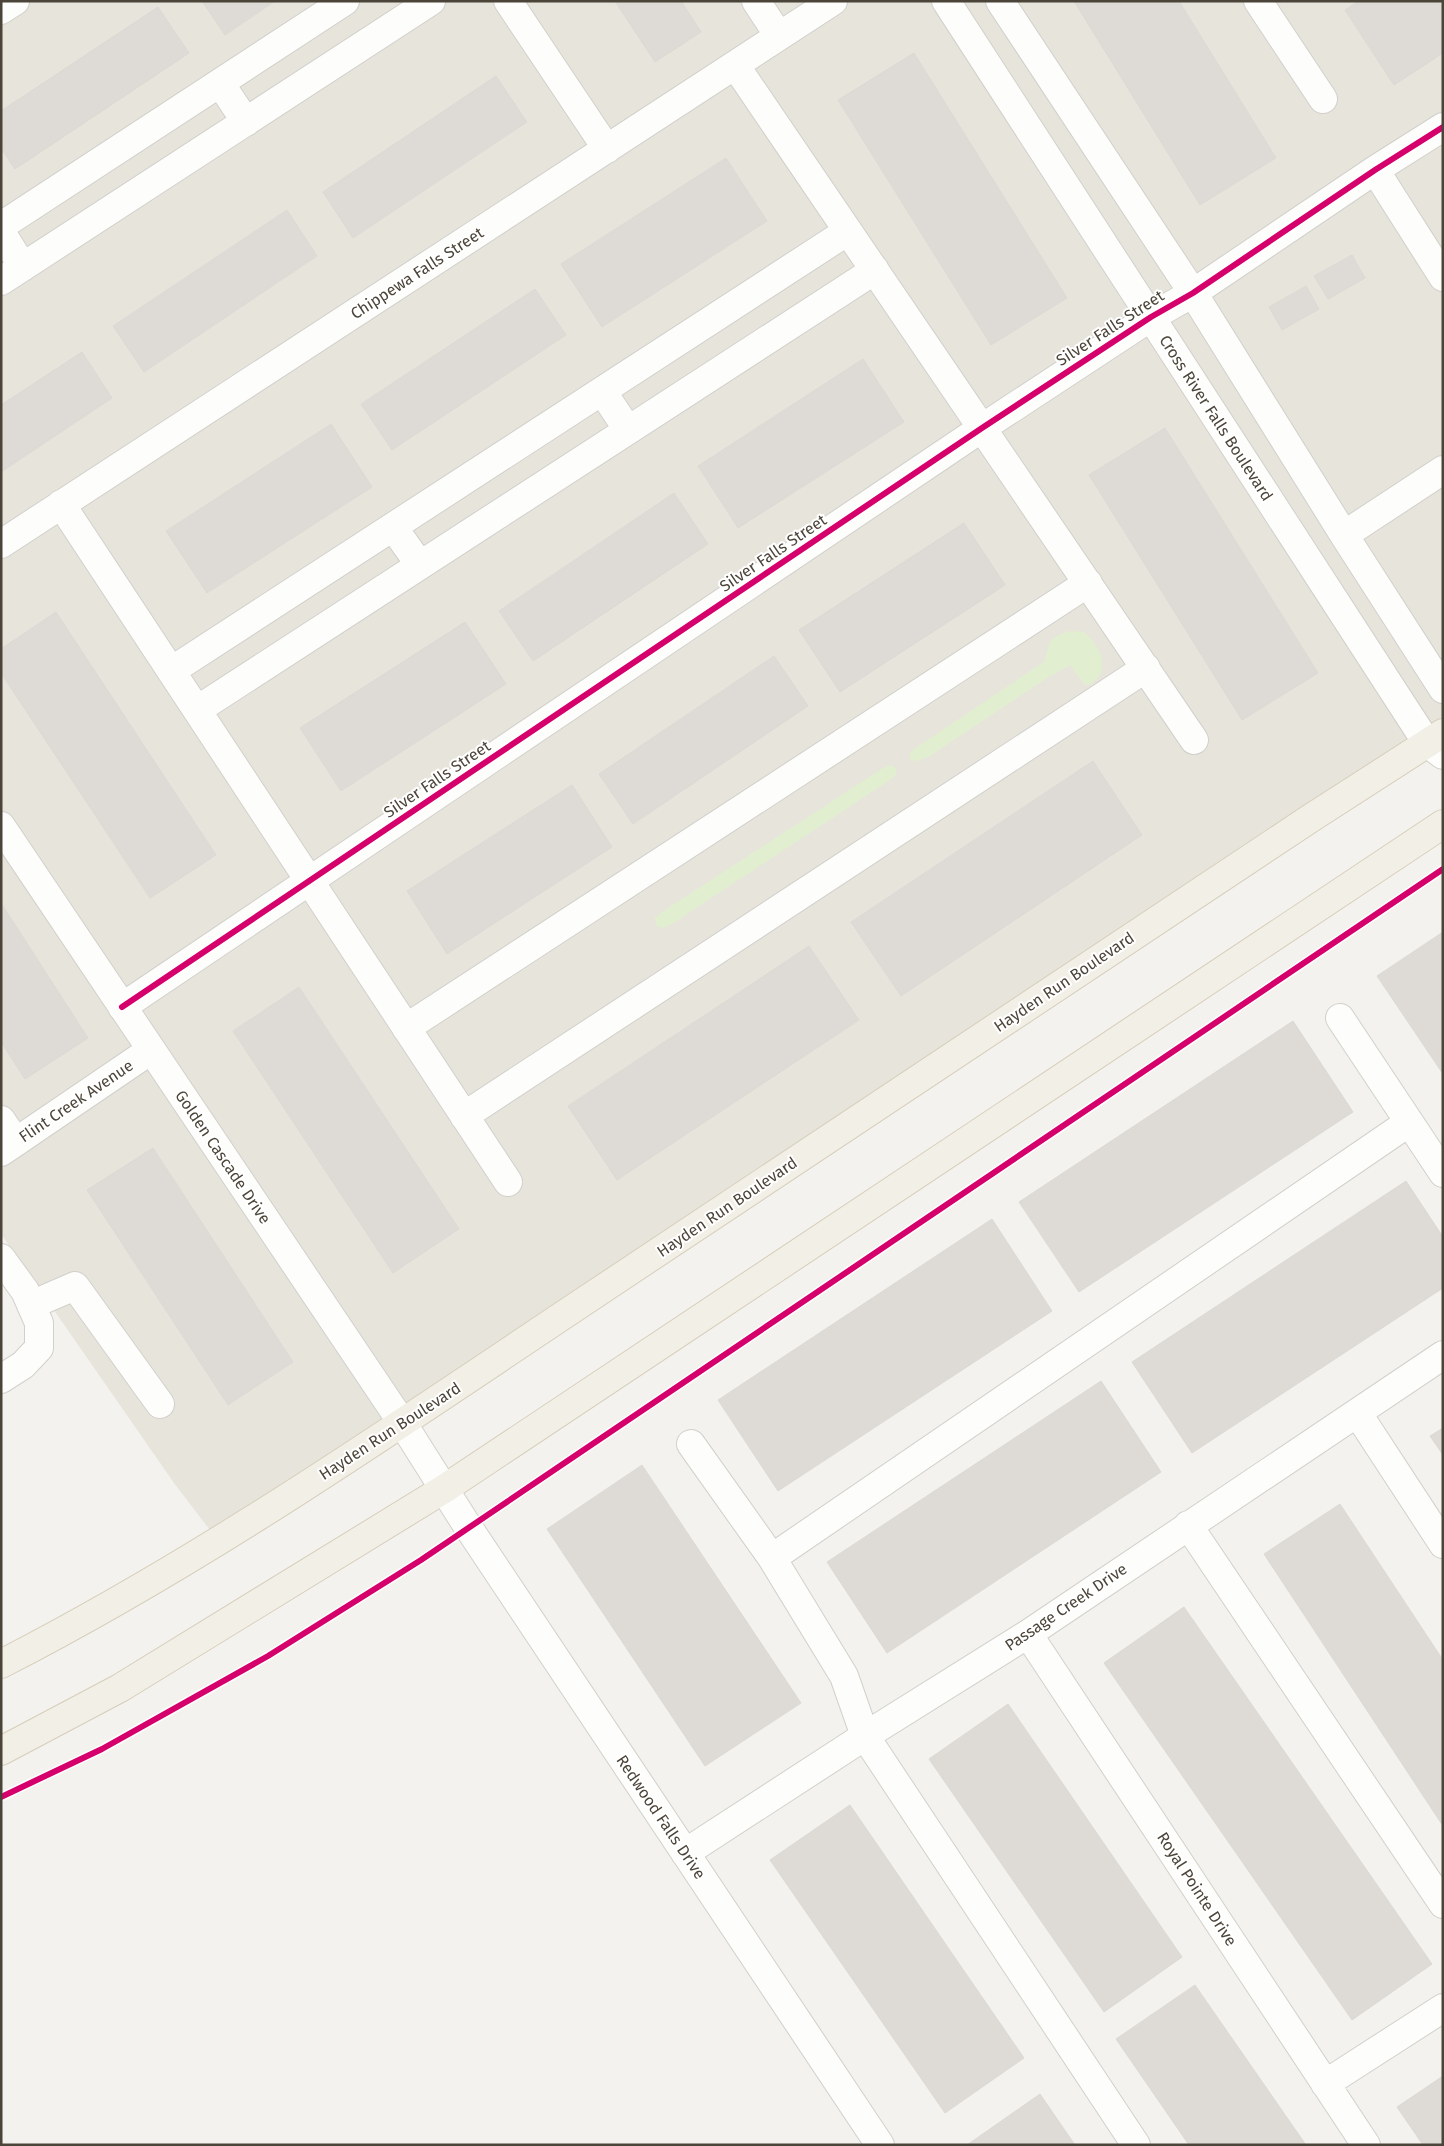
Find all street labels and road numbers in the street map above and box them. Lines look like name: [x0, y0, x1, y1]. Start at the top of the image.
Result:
street label: Chippewa Falls Street: [347, 223, 487, 323]
street label: Silver Falls Street: [1053, 286, 1168, 370]
street label: Cross River Falls Boulevard: [1155, 332, 1277, 504]
street label: Silver Falls Street: [716, 510, 830, 596]
street label: Silver Falls Street: [380, 736, 494, 822]
street label: Hayden Run Boulevard: [990, 928, 1138, 1036]
street label: Flint Creek Avenue: [15, 1056, 137, 1146]
street label: Golden Cascade Drive: [171, 1087, 275, 1227]
street label: Hayden Run Boulevard: [653, 1153, 801, 1261]
street label: Hayden Run Boulevard: [316, 1378, 464, 1484]
street label: Passage Creek Drive: [1001, 1559, 1131, 1655]
street label: Redwood Falls Drive: [612, 1751, 710, 1883]
street label: Royal Pointe Drive: [1153, 1829, 1241, 1949]

